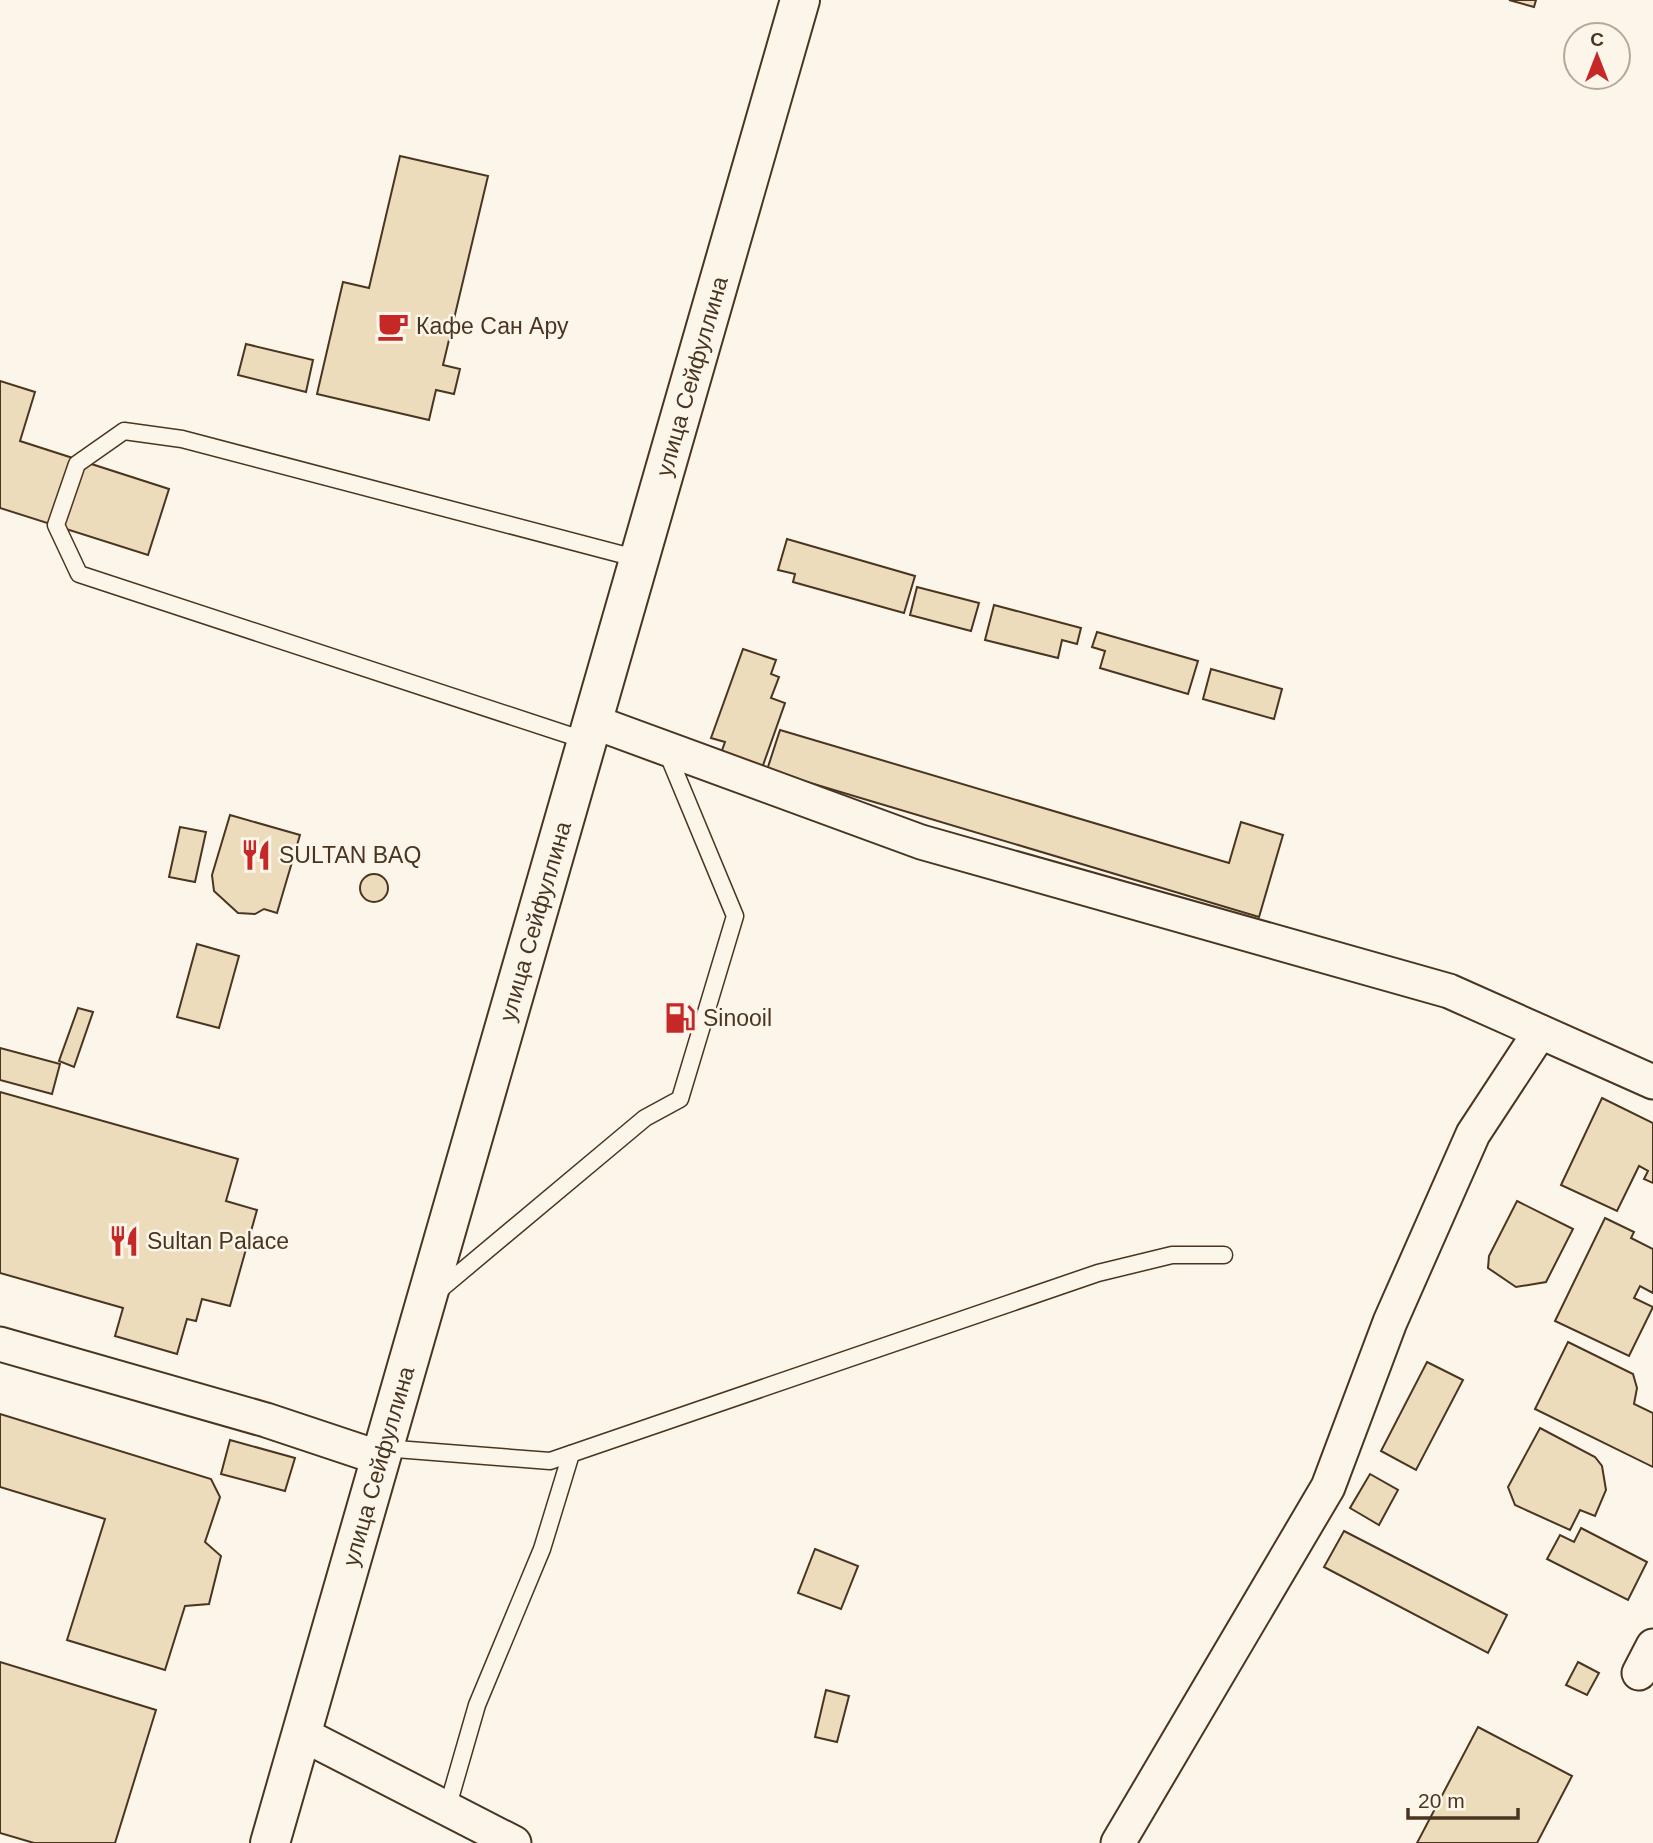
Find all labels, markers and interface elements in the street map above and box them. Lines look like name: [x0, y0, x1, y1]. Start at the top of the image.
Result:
north arrow: [1562, 21, 1632, 91]
text: С: [1590, 29, 1604, 50]
street label: улица Сейфуллина: [651, 273, 733, 479]
cafe icon: Кафе Сан Ару: [376, 309, 410, 343]
place label: Кафе Сан Ару: [416, 313, 569, 339]
street label: улица Сейфуллина: [494, 818, 576, 1024]
restaurant icon: SULTAN BAQ: [239, 838, 273, 872]
place label: SULTAN BAQ: [279, 842, 421, 868]
fuel station icon: Sinooil: [663, 1001, 697, 1035]
place label: Sinooil: [703, 1005, 772, 1031]
restaurant icon: Sultan Palace: [107, 1224, 141, 1258]
place label: Sultan Palace: [147, 1228, 289, 1254]
street label: улица Сейфуллина: [337, 1363, 419, 1569]
scale bar: [1408, 1776, 1518, 1820]
text: 20 m: [1418, 1789, 1465, 1812]

